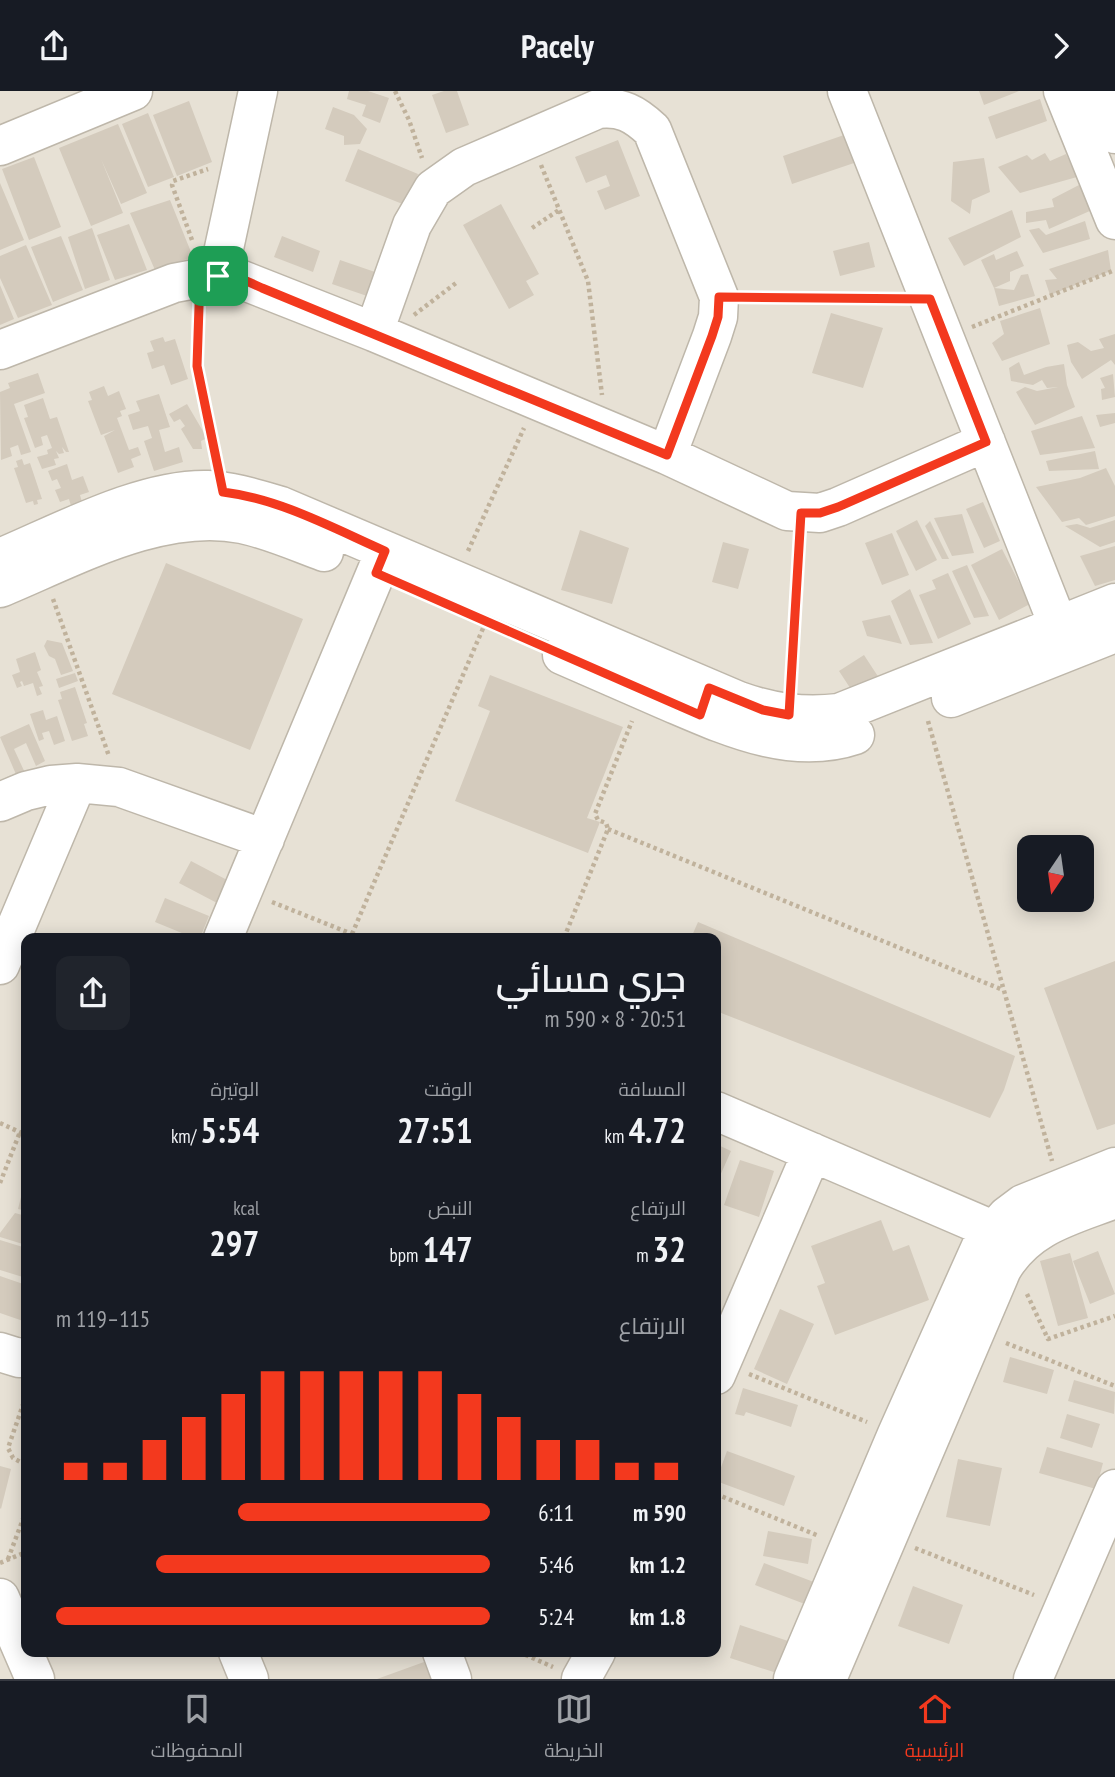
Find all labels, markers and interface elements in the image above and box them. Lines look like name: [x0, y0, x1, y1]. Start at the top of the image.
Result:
text: Pacely: [521, 25, 594, 67]
icon: share: [35, 27, 73, 65]
icon: forward: [1042, 27, 1080, 65]
pin: [188, 246, 248, 306]
icon: arrive: [199, 257, 237, 295]
north arrow: [1017, 835, 1094, 912]
map controls: [1017, 835, 1094, 912]
text: جري مسائي: [496, 953, 686, 1002]
button: share: [56, 956, 130, 1030]
text: 20:51 · 8 × 590 m: [545, 1004, 686, 1033]
text: الوتيرة: [211, 1077, 259, 1101]
text: الوقت: [424, 1077, 473, 1101]
text: المسافة: [618, 1077, 686, 1101]
text: 5:54: [200, 1107, 259, 1153]
text: 27:51: [397, 1107, 473, 1153]
text: 4.72: [628, 1107, 686, 1153]
text: /km: [171, 1124, 200, 1148]
text: km: [605, 1124, 628, 1148]
text: kcal: [233, 1196, 259, 1220]
text: النبض: [428, 1196, 473, 1220]
text: الارتفاع: [630, 1196, 686, 1220]
text: 297: [209, 1220, 259, 1266]
text: 147: [422, 1226, 473, 1272]
text: 32: [653, 1226, 686, 1272]
text: bpm: [390, 1243, 422, 1267]
text: m: [636, 1243, 653, 1267]
text: 115–119 m: [56, 1304, 150, 1333]
text: الارتفاع: [619, 1311, 686, 1340]
text: 6:11: [538, 1498, 574, 1527]
text: 590 m: [633, 1498, 686, 1527]
text: 5:46: [538, 1550, 574, 1579]
text: 1.2 km: [630, 1550, 686, 1579]
text: 5:24: [538, 1602, 574, 1631]
text: 1.8 km: [630, 1602, 686, 1631]
tab: المحفوظات: [151, 1690, 243, 1768]
tab: الخريطة: [544, 1690, 604, 1768]
tab: الرئيسية: [905, 1690, 964, 1768]

